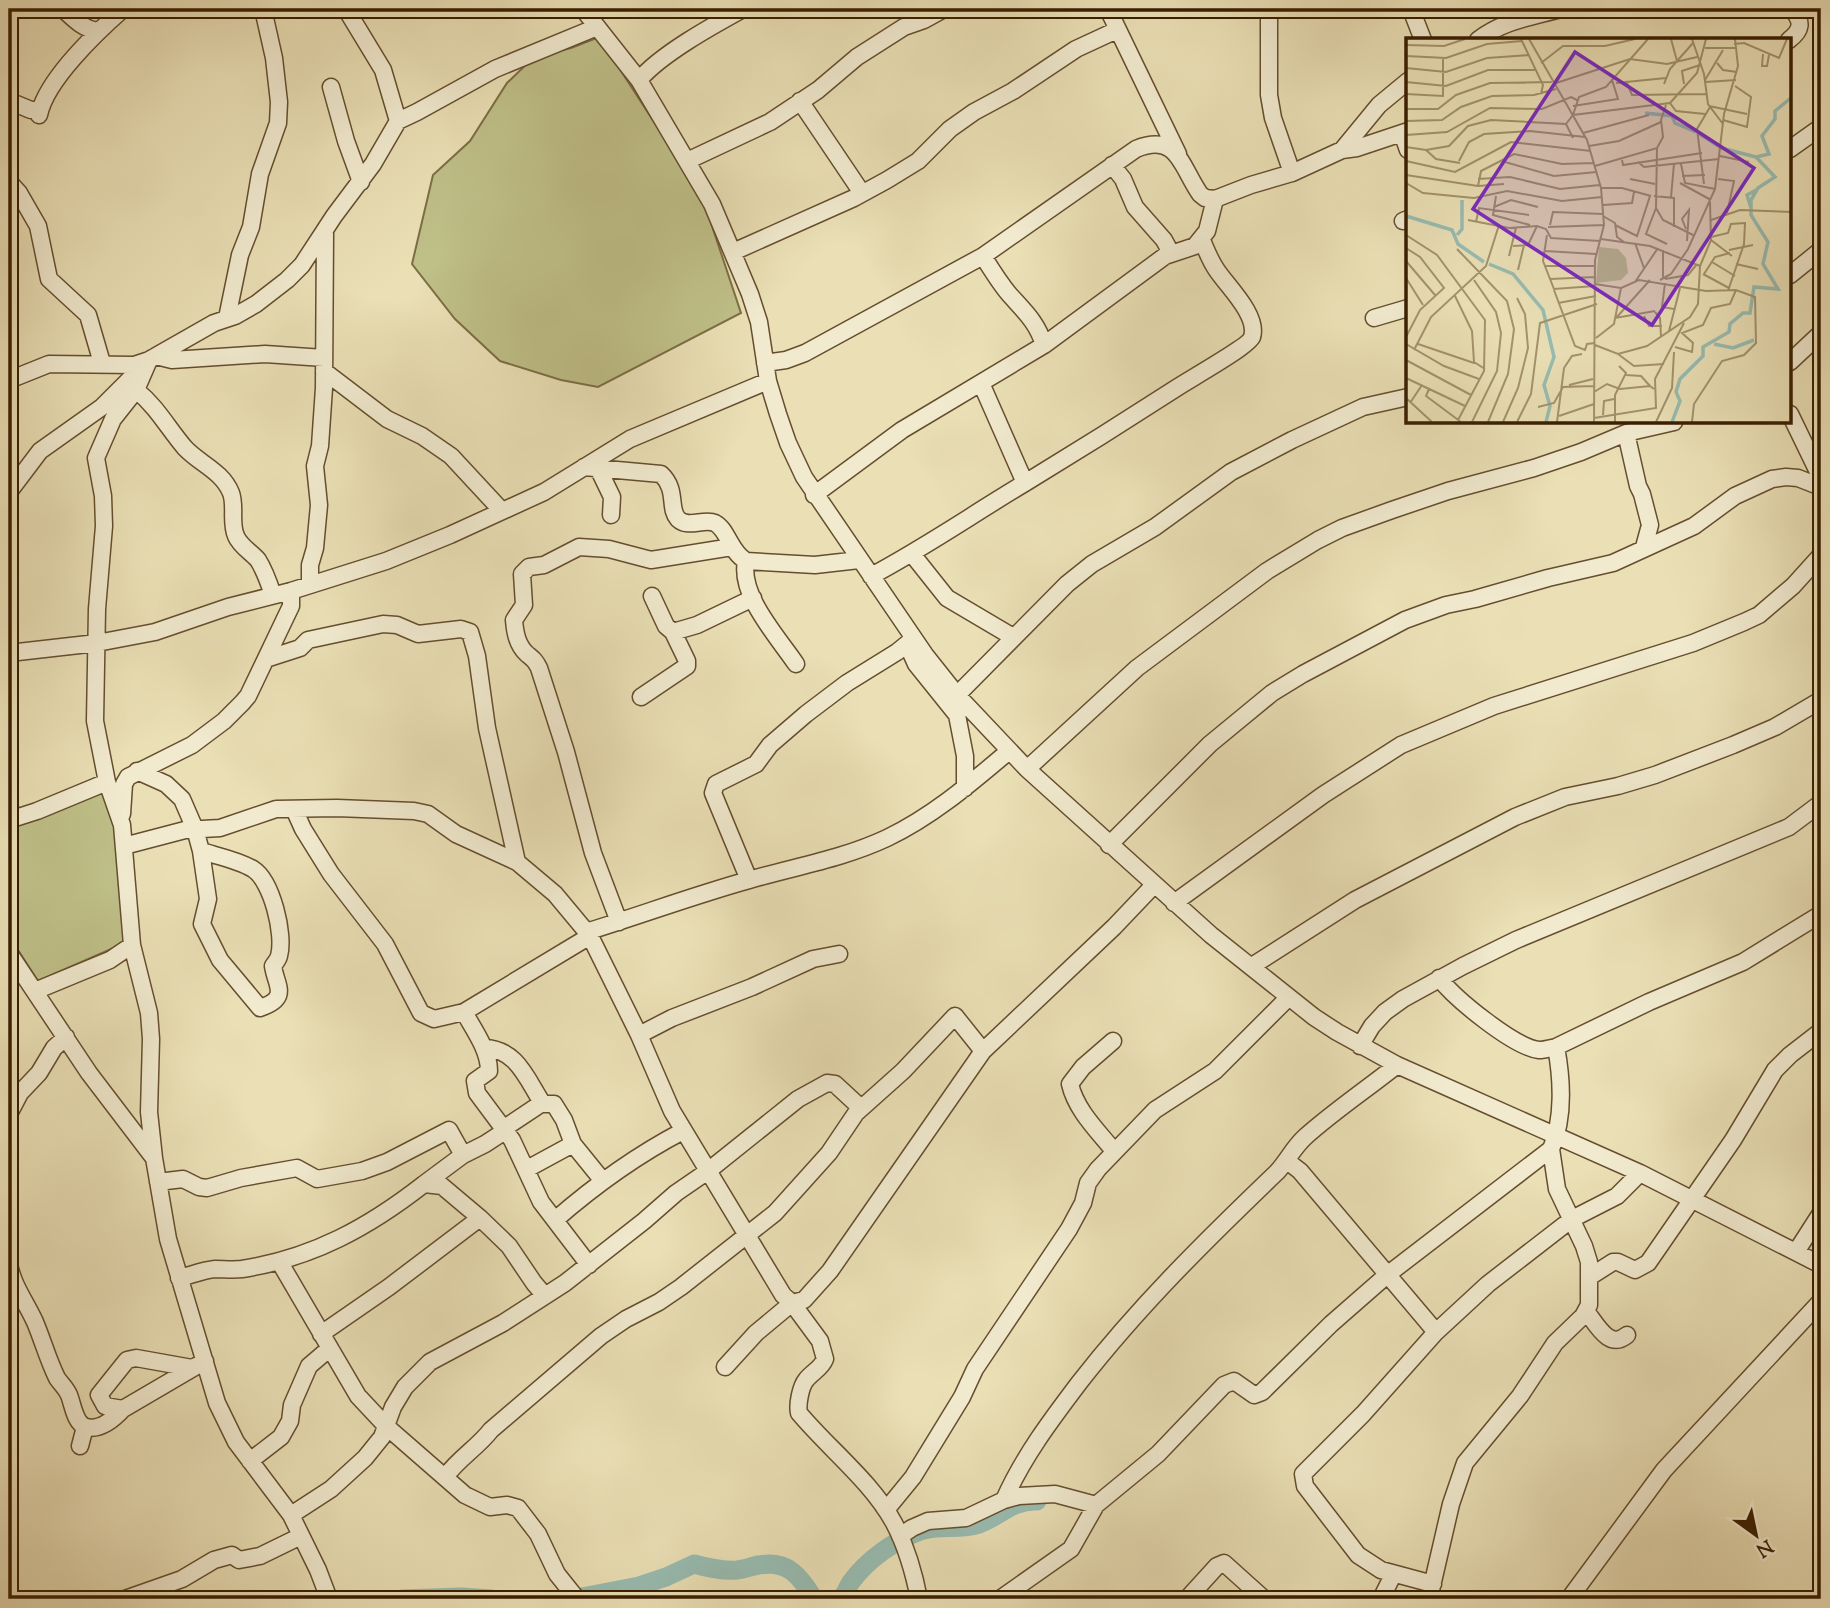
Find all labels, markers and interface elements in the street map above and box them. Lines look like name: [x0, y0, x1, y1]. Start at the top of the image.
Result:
inset map: [1406, 38, 1792, 424]
north arrow: [1722, 1500, 1792, 1570]
text: N: [1750, 1532, 1778, 1563]

